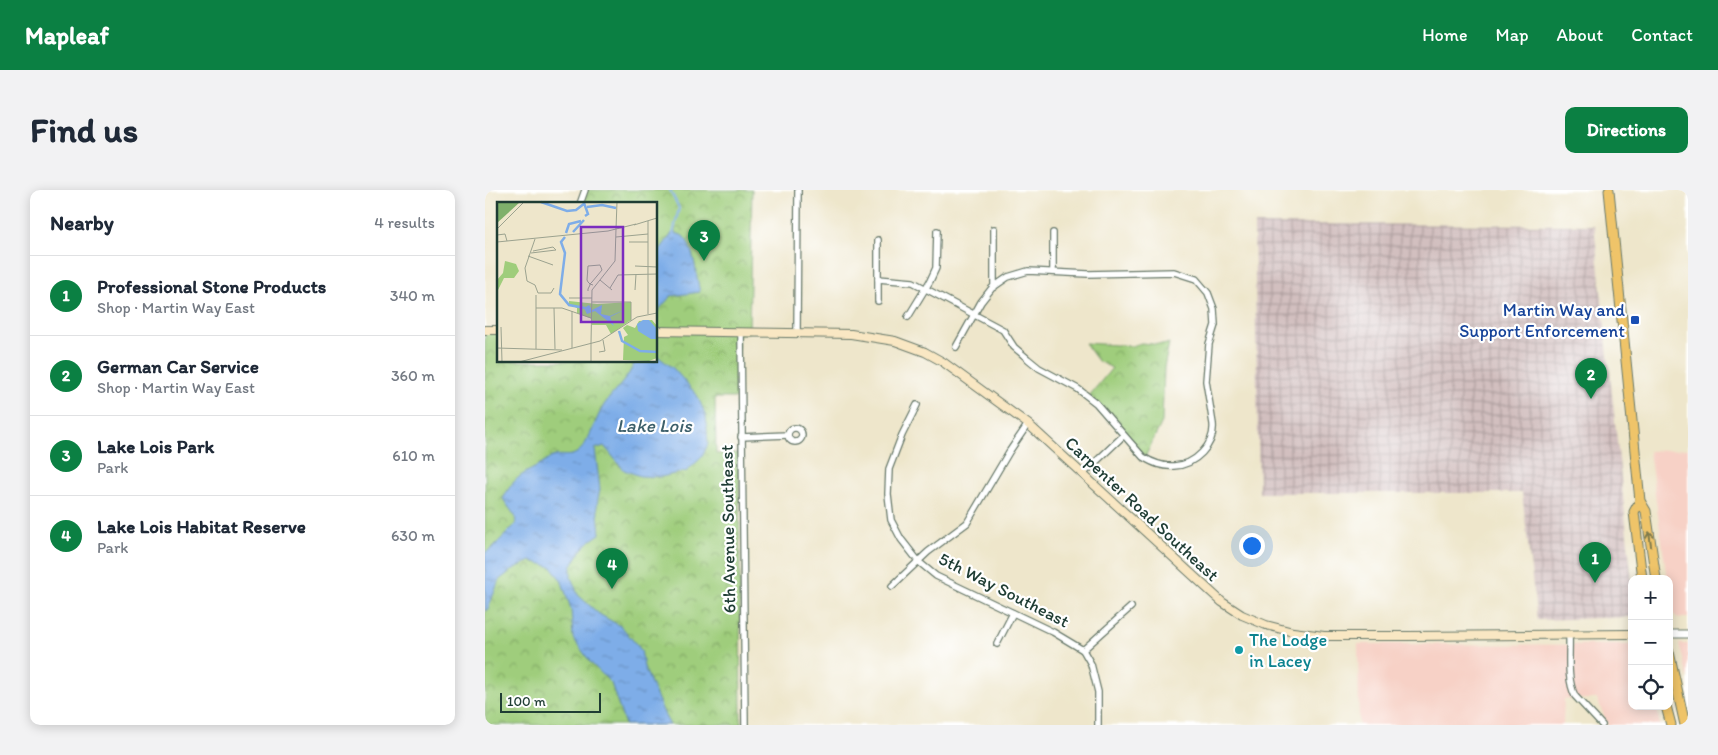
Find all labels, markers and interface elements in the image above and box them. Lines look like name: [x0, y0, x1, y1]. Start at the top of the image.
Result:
text: Mapleaf: [25, 21, 109, 50]
text: Home: [1422, 24, 1468, 46]
text: Map: [1496, 24, 1529, 46]
text: About: [1557, 24, 1603, 46]
text: Contact: [1631, 24, 1693, 46]
button: Directions: [1565, 107, 1688, 153]
text: Find us: [30, 109, 138, 151]
inset map: [497, 202, 657, 362]
text: Nearby: [50, 210, 114, 235]
text: 4 results: [374, 213, 435, 232]
pin: 3: [688, 220, 720, 261]
text: Professional Stone Products: [97, 275, 326, 298]
text: 1: [62, 286, 70, 305]
text: 340 m: [390, 286, 435, 305]
text: Shop · Martin Way East: [97, 298, 255, 317]
place label: Martin Way and Support Enforcement: [1459, 299, 1625, 342]
marker: Martin Way and Support Enforcement: [1629, 314, 1641, 326]
text: German Car Service: [97, 355, 259, 378]
pin: 2: [1575, 358, 1607, 399]
text: 2: [62, 366, 70, 385]
text: 360 m: [391, 366, 435, 385]
text: Shop · Martin Way East: [97, 378, 255, 397]
water label: Lake Lois: [616, 414, 693, 437]
street label: Carpenter Road Southeast: [1060, 432, 1224, 586]
text: Lake Lois Park: [97, 435, 214, 458]
street label: 6th Avenue Southeast: [716, 444, 740, 614]
text: 3: [62, 446, 70, 465]
text: 610 m: [392, 446, 435, 465]
text: Park: [97, 458, 128, 477]
text: Lake Lois Habitat Reserve: [97, 515, 306, 538]
text: 4: [61, 526, 71, 545]
text: 630 m: [391, 526, 435, 545]
one-way arrow: [1645, 531, 1655, 547]
your location: [1239, 533, 1265, 559]
text: Park: [97, 538, 128, 557]
pin: 1: [1579, 542, 1611, 583]
pin: 4: [596, 548, 628, 589]
street label: 5th Way Southeast: [935, 548, 1073, 633]
map controls: [1628, 575, 1673, 710]
button: +: [1628, 575, 1673, 620]
button: −: [1628, 620, 1673, 665]
place label: The Lodge in Lacey: [1249, 629, 1327, 672]
marker: The Lodge in Lacey: [1233, 644, 1245, 656]
button: locate: [1628, 665, 1673, 710]
scale bar: [500, 690, 601, 713]
text: 100 m: [507, 693, 546, 710]

